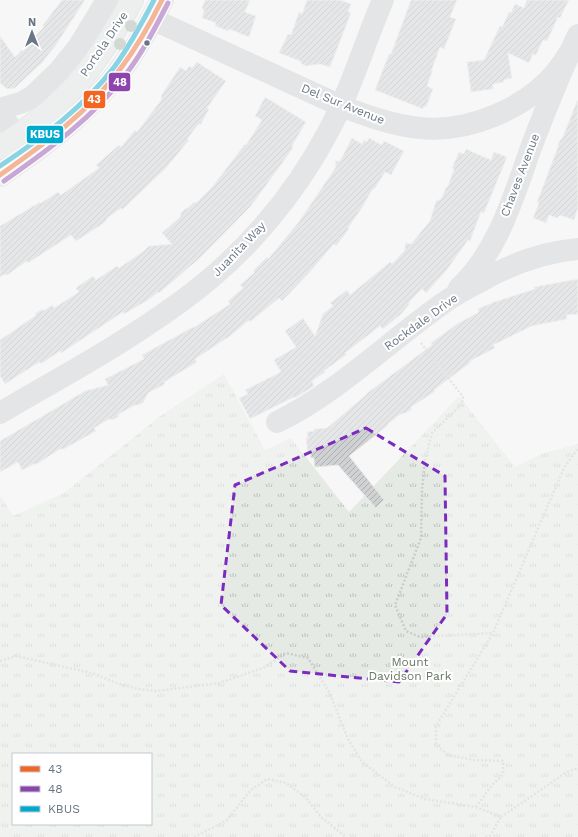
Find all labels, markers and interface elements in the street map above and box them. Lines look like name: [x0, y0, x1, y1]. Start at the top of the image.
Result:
street label: Portola Drive: [77, 9, 131, 79]
north arrow: [12, 12, 52, 52]
text: N: [28, 16, 36, 29]
unlabelled marker: [142, 38, 152, 48]
line badge: 48: [108, 72, 131, 92]
text: 48: [113, 76, 127, 89]
street label: Del Sur Avenue: [299, 81, 387, 127]
line badge: 43: [83, 90, 106, 109]
text: 43: [87, 93, 101, 106]
line badge: KBUS: [26, 125, 64, 144]
text: KBUS: [30, 128, 60, 141]
street label: Chaves Avenue: [498, 131, 542, 218]
street label: Juanita Way: [209, 218, 269, 279]
street label: Rockdale Drive: [382, 291, 460, 353]
park label: Mount Davidson Park: [368, 655, 452, 683]
legend: [12, 753, 152, 825]
text: 43: [48, 762, 62, 776]
text: 48: [48, 782, 63, 796]
text: KBUS: [48, 802, 80, 816]

